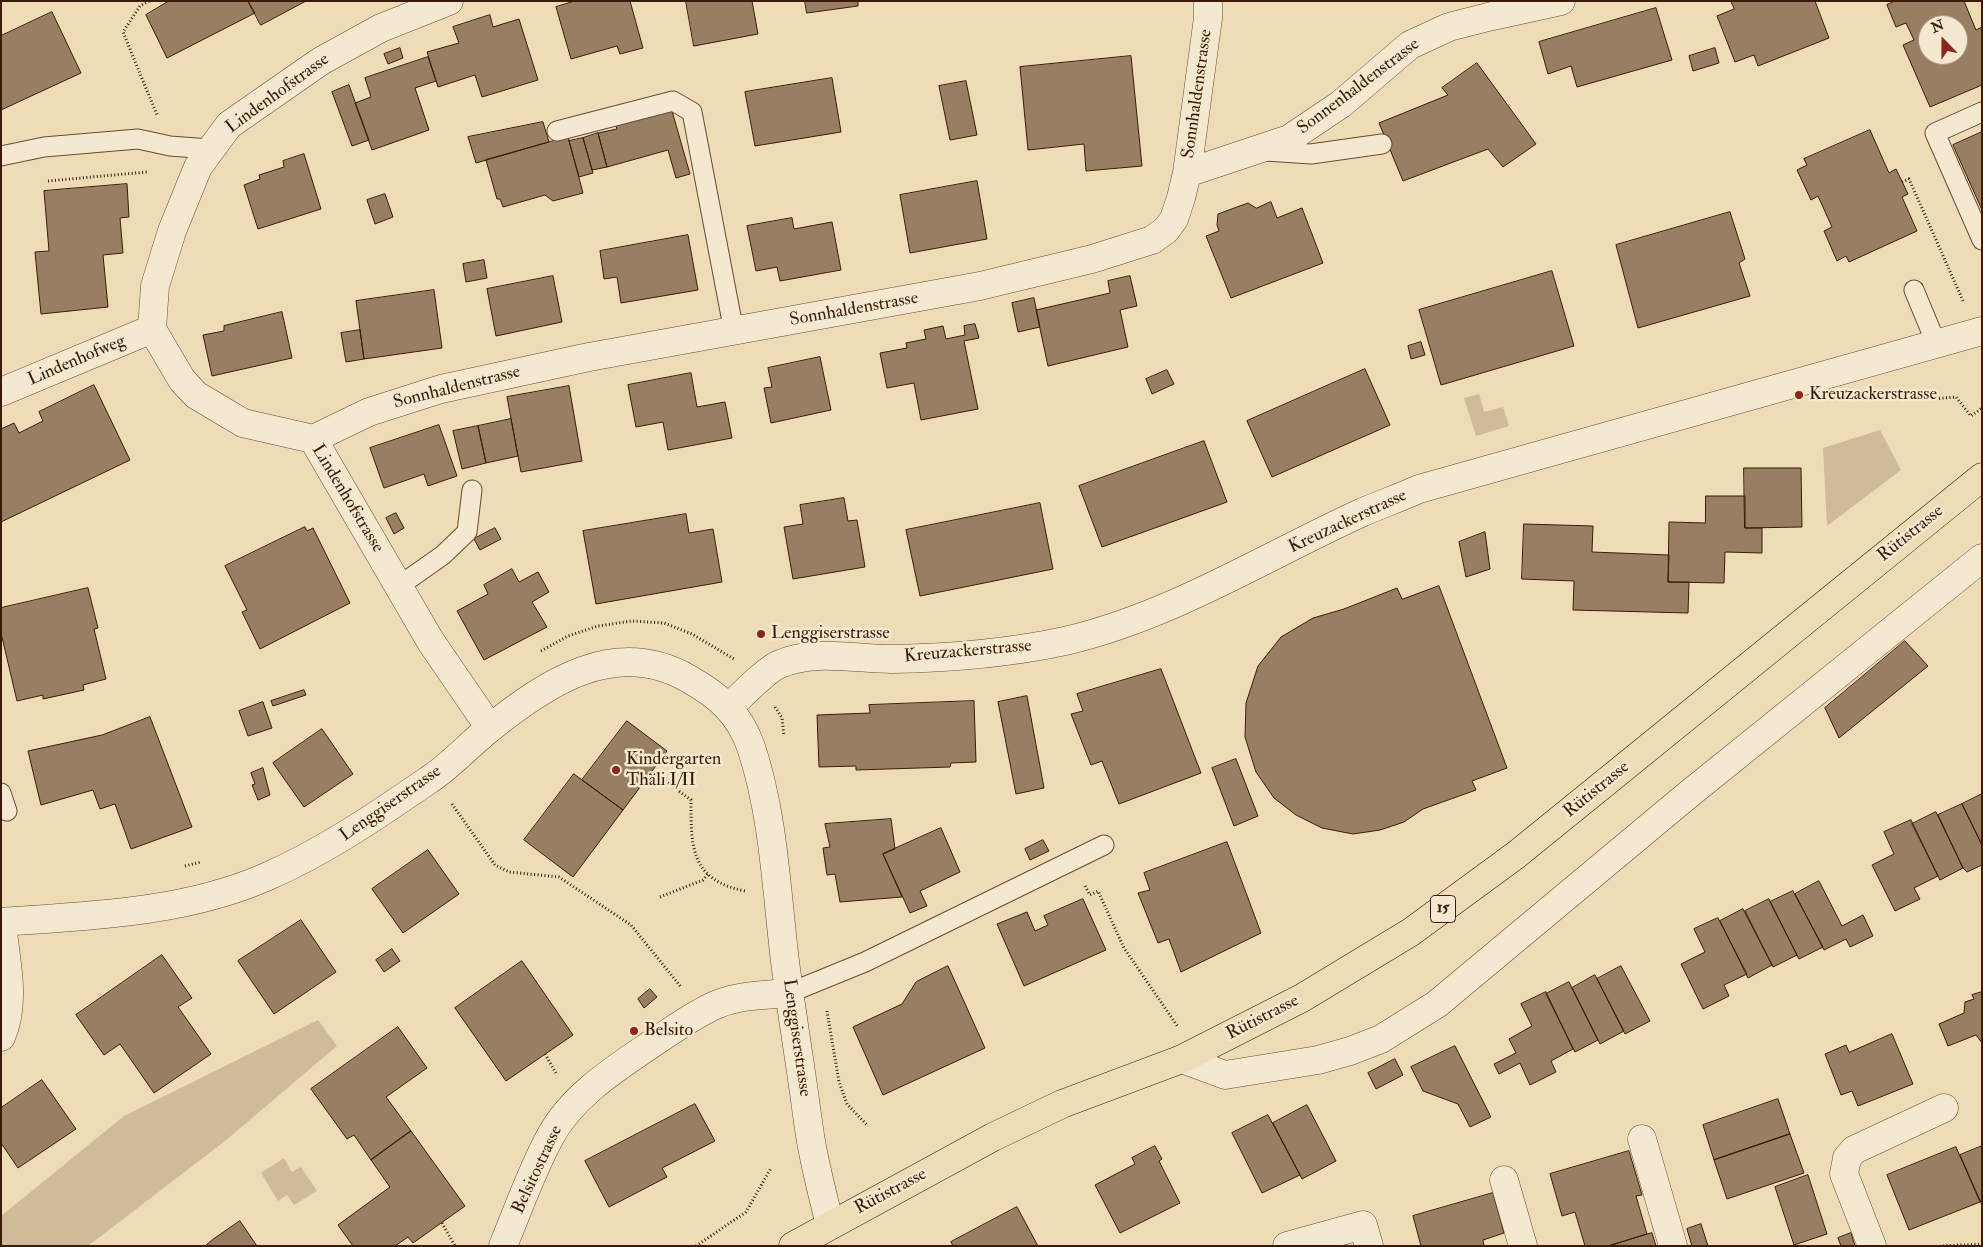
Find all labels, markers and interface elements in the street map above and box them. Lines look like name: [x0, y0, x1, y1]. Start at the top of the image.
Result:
north arrow: [1918, 15, 1968, 65]
text: N: [1929, 16, 1947, 37]
street label: Sonnhaldenstrasse: [1178, 28, 1218, 160]
street label: Sonnenhaldenstrasse: [1294, 34, 1424, 140]
street label: Lindenhofstrasse: [222, 49, 334, 139]
street label: Sonnhaldenstrasse: [788, 288, 920, 332]
street label: Lindenhofweg: [25, 331, 129, 391]
street label: Sonnhaldenstrasse: [391, 362, 523, 414]
place label: Kreuzackerstrasse: [1809, 384, 1937, 406]
marker: Kreuzackerstrasse: [1793, 389, 1805, 401]
street label: Lindenhofstrasse: [306, 441, 388, 557]
street label: Kreuzackerstrasse: [1285, 485, 1411, 559]
street label: Rütistrasse: [1874, 501, 1948, 567]
place label: Lenggiserstrasse: [771, 623, 890, 645]
marker: Lenggiserstrasse: [755, 628, 767, 640]
street label: Kreuzackerstrasse: [903, 636, 1033, 668]
place label: Kindergarten Thäli I/II: [626, 749, 721, 792]
street label: Rütistrasse: [1560, 757, 1634, 823]
street label: Lenggiserstrasse: [336, 761, 446, 847]
marker: Kindergarten Thäli I/II: [610, 764, 622, 776]
road number: 15: [1430, 896, 1456, 922]
street label: Lenggiserstrasse: [777, 978, 815, 1098]
street label: Rütistrasse: [1223, 991, 1303, 1045]
place label: Belsito: [644, 1020, 693, 1042]
marker: Belsito: [628, 1025, 640, 1037]
street label: Belsitostrasse: [508, 1122, 568, 1218]
street label: Rütistrasse: [851, 1164, 931, 1220]

